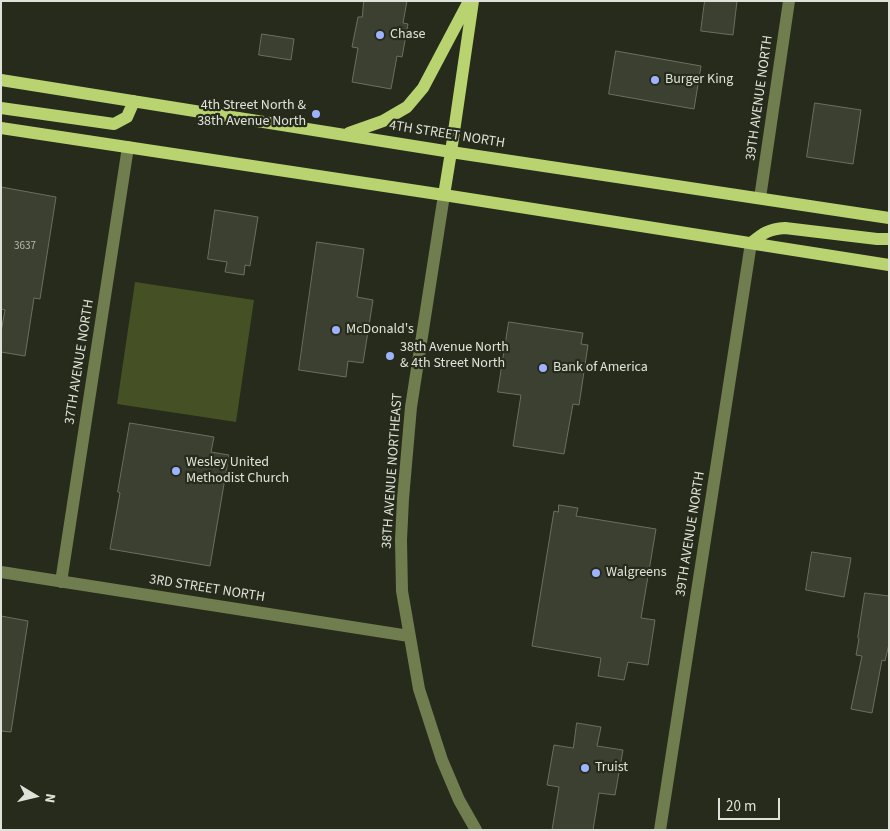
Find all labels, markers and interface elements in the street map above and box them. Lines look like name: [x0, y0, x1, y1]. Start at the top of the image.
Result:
place label: Chase: [390, 27, 425, 43]
marker: Chase: [374, 29, 386, 41]
street label: 39TH AVENUE NORTH: [743, 34, 777, 162]
place label: Burger King: [665, 72, 733, 88]
marker: Burger King: [649, 74, 661, 86]
place label: 4th Street North & 38th Avenue North: [197, 98, 306, 130]
marker: 4th Street North & 38th Avenue North: [310, 108, 322, 120]
street label: 4TH STREET NORTH: [388, 118, 506, 152]
house number: 3637: [14, 240, 36, 254]
street label: 37TH AVENUE NORTH: [62, 298, 98, 426]
place label: McDonald's: [346, 322, 414, 338]
marker: McDonald's: [330, 324, 342, 336]
place label: 38th Avenue North & 4th Street North: [400, 340, 509, 372]
marker: 38th Avenue North & 4th Street North: [384, 350, 396, 362]
place label: Bank of America: [553, 360, 648, 376]
marker: Bank of America: [537, 362, 549, 374]
street label: 38TH AVENUE NORTHEAST: [379, 393, 407, 549]
place label: Wesley United Methodist Church: [186, 455, 289, 488]
marker: Wesley United Methodist Church: [170, 465, 182, 477]
street label: 39TH AVENUE NORTH: [673, 470, 709, 598]
place label: Walgreens: [606, 565, 667, 581]
marker: Walgreens: [590, 567, 602, 579]
street label: 3RD STREET NORTH: [148, 572, 266, 606]
place label: Truist: [595, 760, 628, 776]
marker: Truist: [579, 762, 591, 774]
north arrow: [10, 771, 60, 821]
scale bar: [720, 788, 782, 820]
text: N: [39, 792, 60, 805]
text: 20 m: [726, 796, 756, 817]

